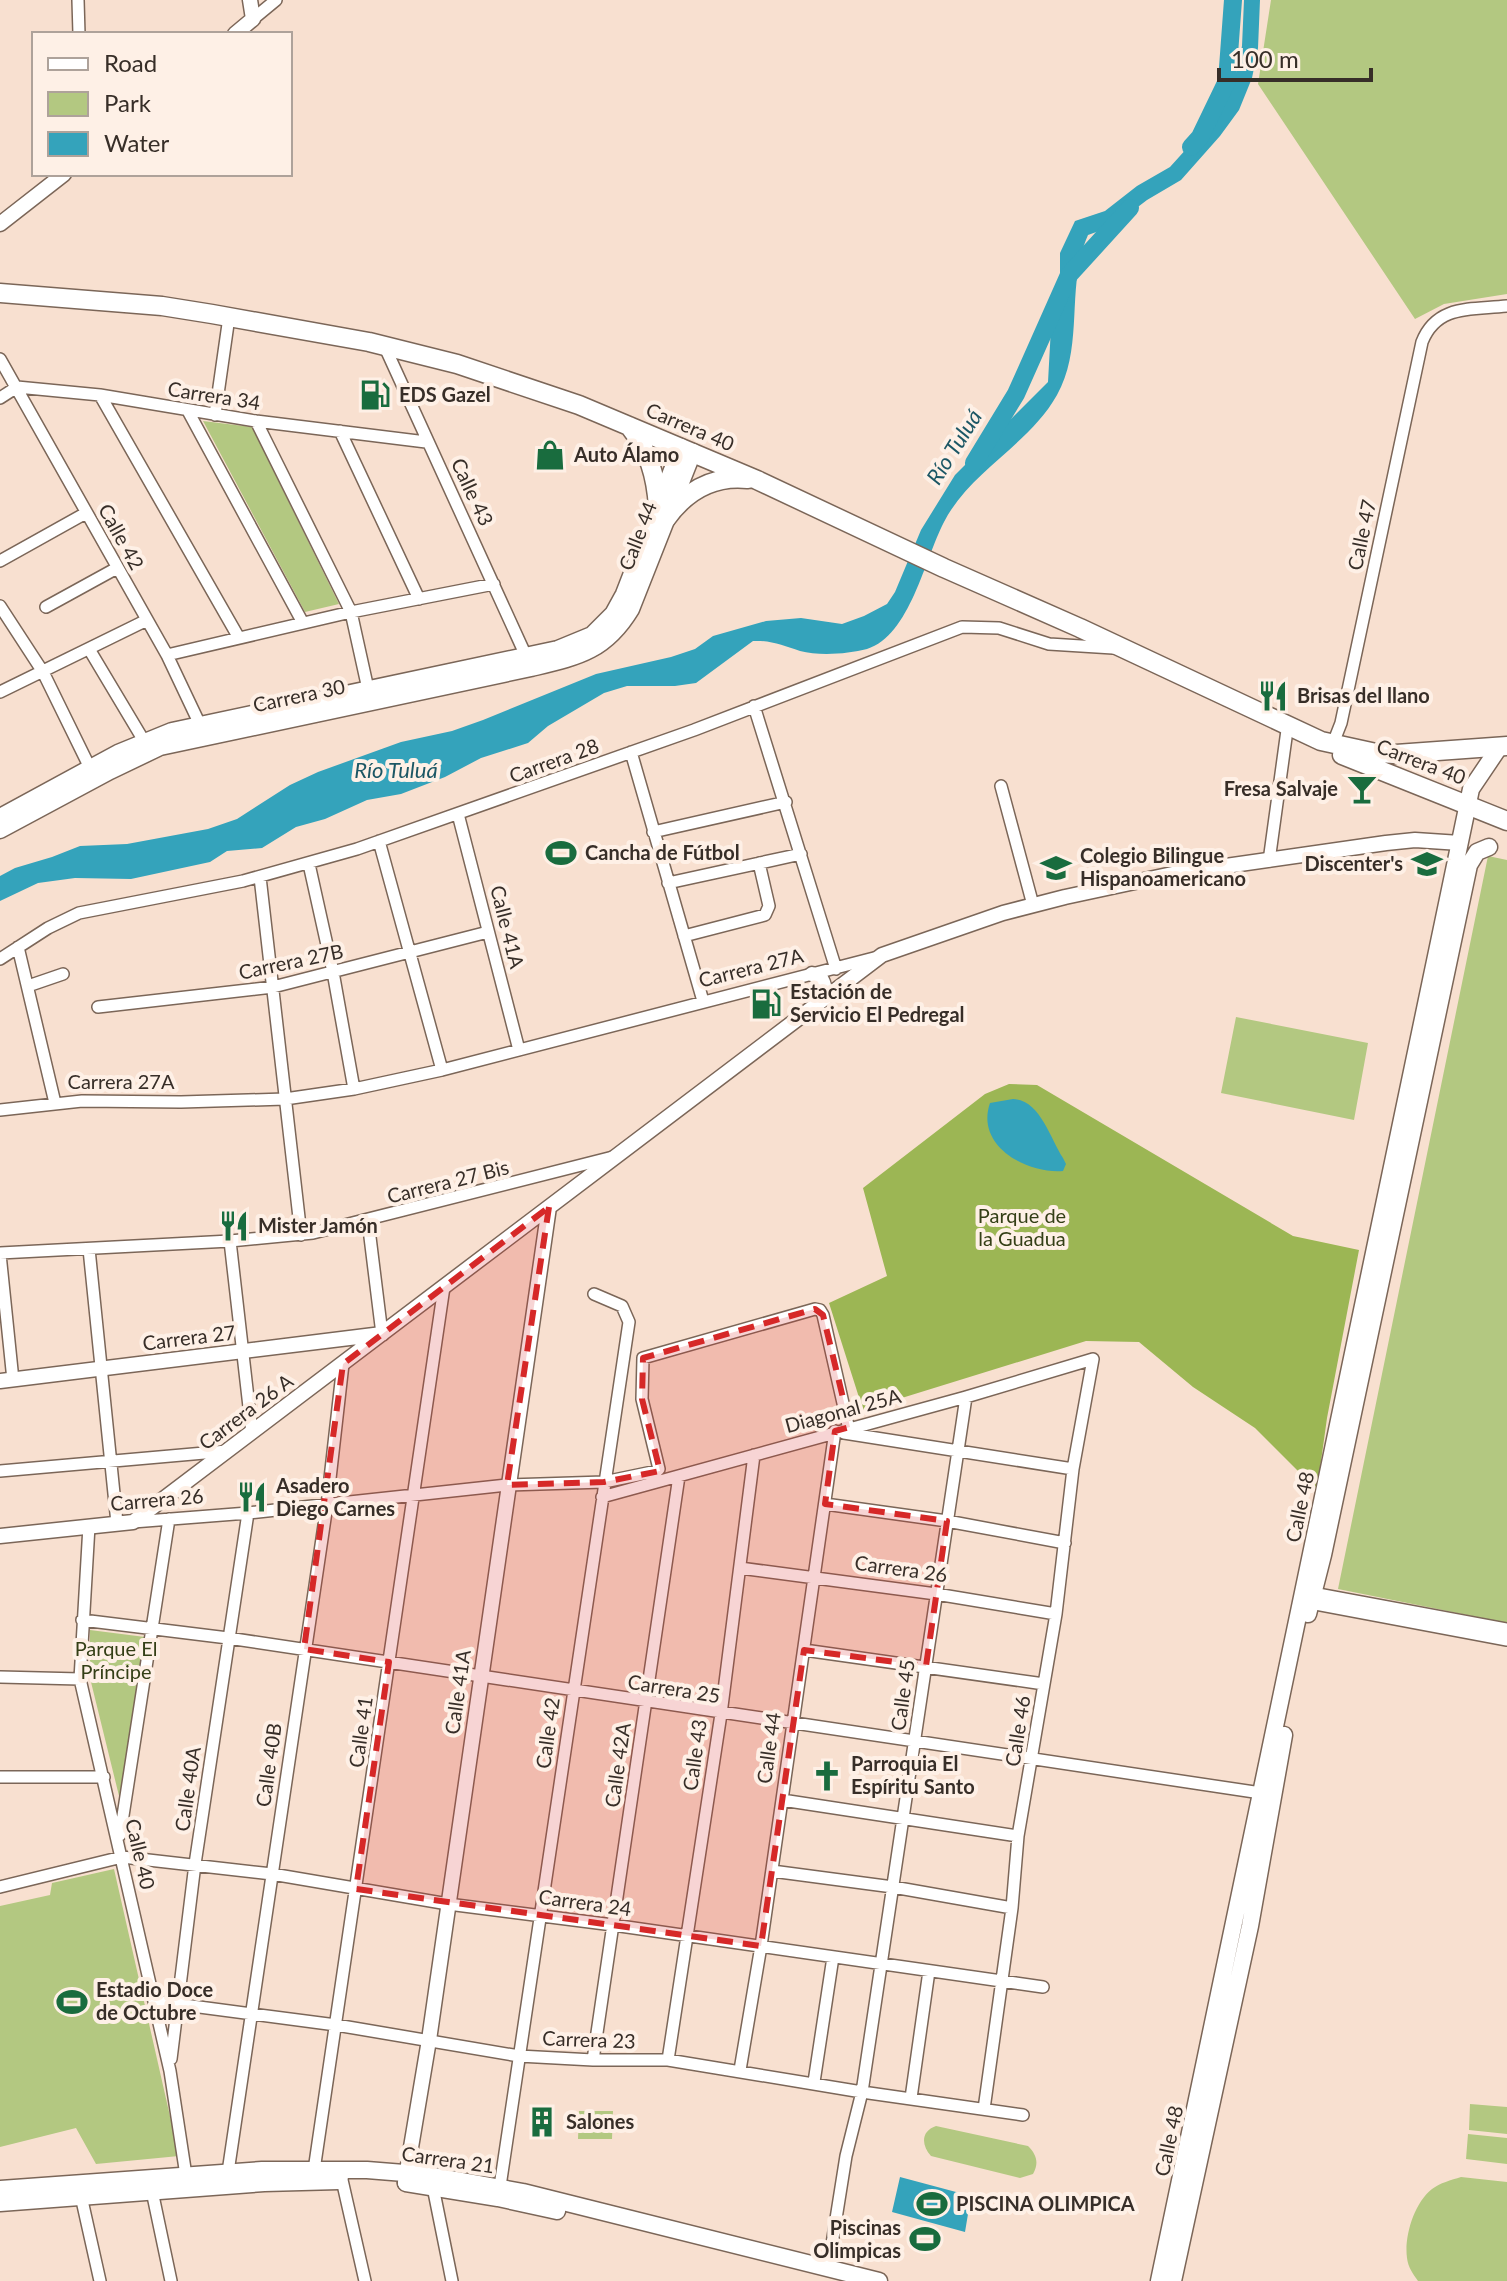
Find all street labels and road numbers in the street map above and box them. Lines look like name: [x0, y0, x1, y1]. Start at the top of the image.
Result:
street label: Carrera 34: [166, 376, 263, 414]
street label: Carrera 40: [643, 397, 738, 455]
street label: Calle 43: [447, 454, 499, 529]
street label: Calle 47: [1342, 497, 1380, 572]
street label: Calle 44: [613, 498, 661, 573]
street label: Calle 42: [94, 499, 150, 574]
street label: Carrera 30: [251, 674, 347, 716]
street label: Carrera 28: [506, 733, 602, 787]
street label: Carrera 40: [1373, 733, 1469, 789]
street label: Calle 41A: [486, 883, 530, 971]
street label: Carrera 27B: [236, 938, 345, 984]
street label: Carrera 27A: [696, 942, 806, 992]
street label: Carrera 27A: [68, 1069, 175, 1093]
street label: Carrera 27 Bis: [384, 1154, 511, 1208]
street label: Carrera 27: [141, 1319, 237, 1355]
street label: Carrera 26 A: [194, 1368, 297, 1454]
street label: Diagonal 25A: [782, 1383, 904, 1437]
street label: Calle 48: [1280, 1469, 1318, 1544]
street label: Carrera 26: [109, 1483, 204, 1515]
street label: Carrera 26: [853, 1550, 949, 1586]
street label: Calle 41A: [439, 1648, 475, 1736]
street label: Calle 45: [885, 1658, 919, 1732]
street label: Carrera 25: [626, 1669, 722, 1707]
street label: Calle 46: [1000, 1694, 1034, 1768]
street label: Calle 41: [343, 1695, 377, 1769]
street label: Calle 42: [530, 1696, 564, 1770]
street label: Calle 44: [751, 1710, 785, 1785]
street label: Calle 43: [677, 1718, 711, 1792]
street label: Calle 40B: [250, 1721, 286, 1808]
street label: Calle 42A: [599, 1721, 635, 1809]
street label: Calle 40A: [169, 1745, 205, 1833]
street label: Calle 40: [121, 1816, 161, 1891]
street label: Carrera 24: [537, 1884, 633, 1920]
street label: Carrera 23: [542, 2025, 636, 2053]
street label: Calle 48: [1149, 2103, 1187, 2178]
street label: Carrera 21: [400, 2141, 496, 2177]

